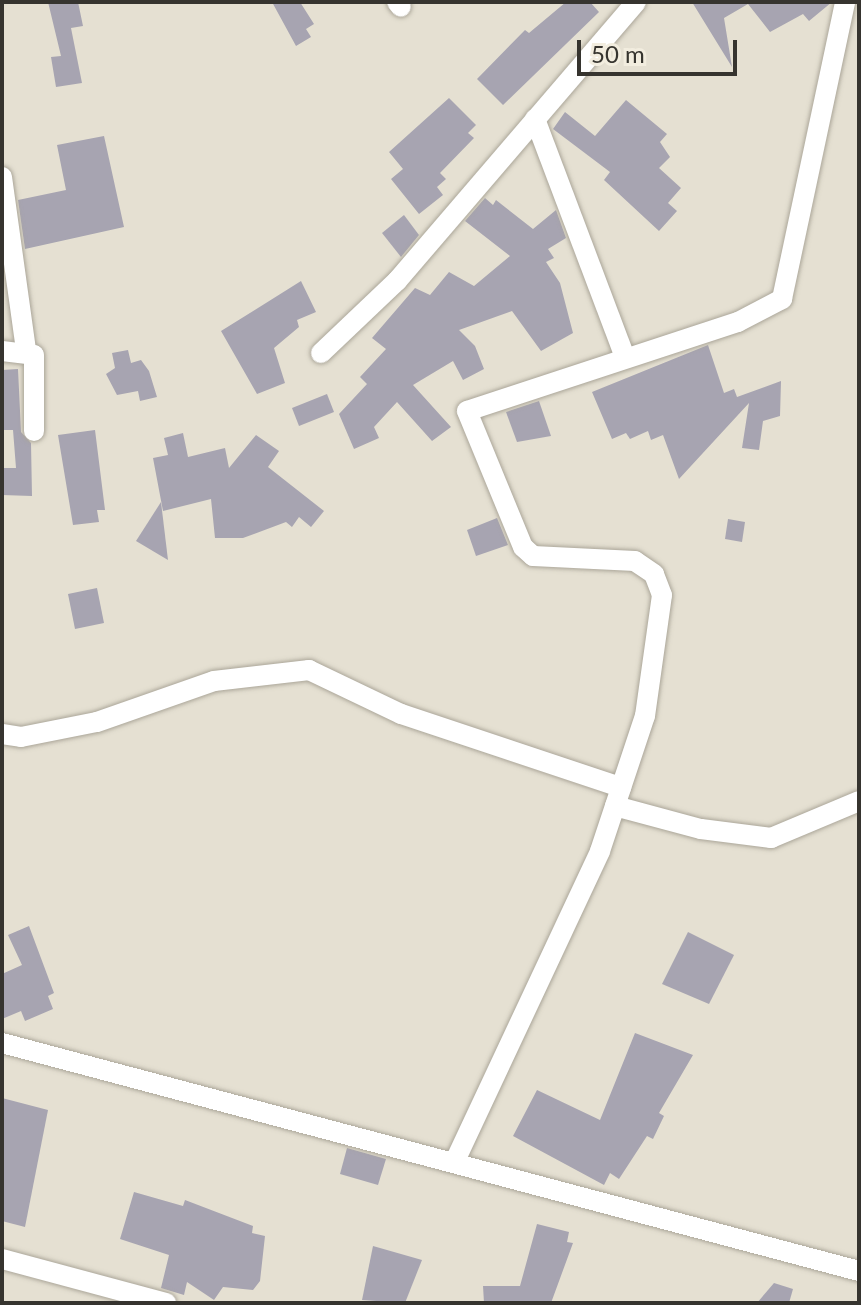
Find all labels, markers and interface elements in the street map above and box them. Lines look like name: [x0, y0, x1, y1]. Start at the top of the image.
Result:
scale bar: [581, 24, 741, 74]
text: 50 m: [591, 39, 645, 68]

